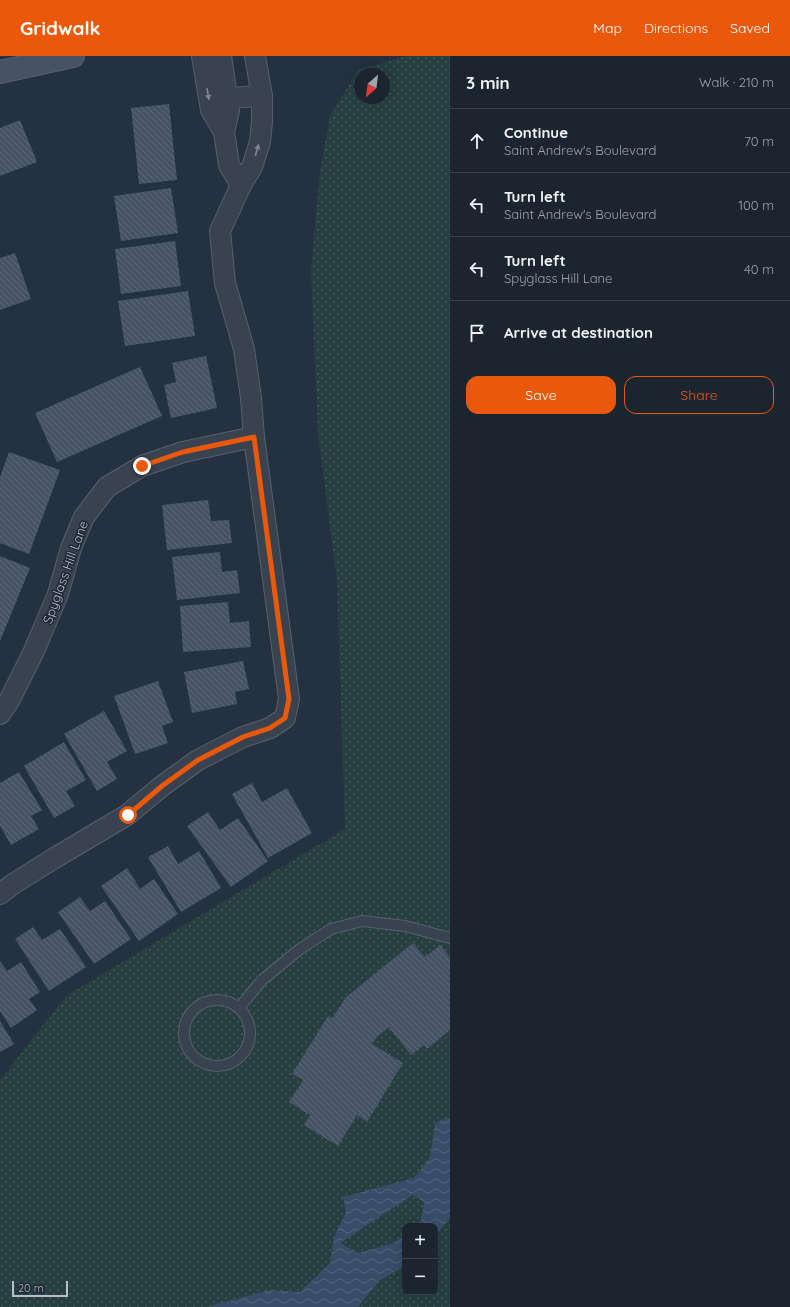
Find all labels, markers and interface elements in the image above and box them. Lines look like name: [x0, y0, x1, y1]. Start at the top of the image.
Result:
text: Gridwalk: [20, 16, 100, 40]
text: Map: [593, 19, 622, 37]
text: Directions: [644, 19, 708, 37]
text: Saved: [730, 19, 770, 37]
north arrow: [354, 68, 390, 104]
text: 3 min: [466, 72, 510, 93]
text: Walk · 210 m: [699, 74, 774, 90]
one-way arrow: [205, 88, 211, 101]
text: Continue: [504, 123, 568, 142]
icon: ahead: [466, 130, 488, 152]
text: 70 m: [744, 133, 774, 149]
text: Saint Andrew's Boulevard: [504, 142, 656, 158]
one-way arrow: [254, 144, 260, 156]
text: Turn left: [504, 187, 566, 206]
icon: left: [466, 194, 488, 216]
text: 100 m: [738, 197, 774, 213]
text: Saint Andrew's Boulevard: [504, 206, 656, 222]
text: Turn left: [504, 251, 566, 270]
icon: left: [466, 258, 488, 280]
text: 40 m: [744, 261, 774, 277]
text: Spyglass Hill Lane: [504, 270, 612, 286]
icon: arrive: [466, 322, 488, 344]
text: Arrive at destination: [504, 323, 653, 342]
button: Save: [466, 376, 616, 414]
button: Share: [624, 376, 774, 414]
route end: [133, 457, 151, 475]
street label: Spyglass Hill Lane: [39, 518, 91, 626]
route start: [119, 806, 137, 824]
map controls: [402, 1223, 438, 1295]
button: +: [402, 1223, 438, 1259]
button: −: [402, 1259, 438, 1295]
scale bar: [12, 1279, 68, 1298]
text: 20 m: [18, 1281, 44, 1295]

